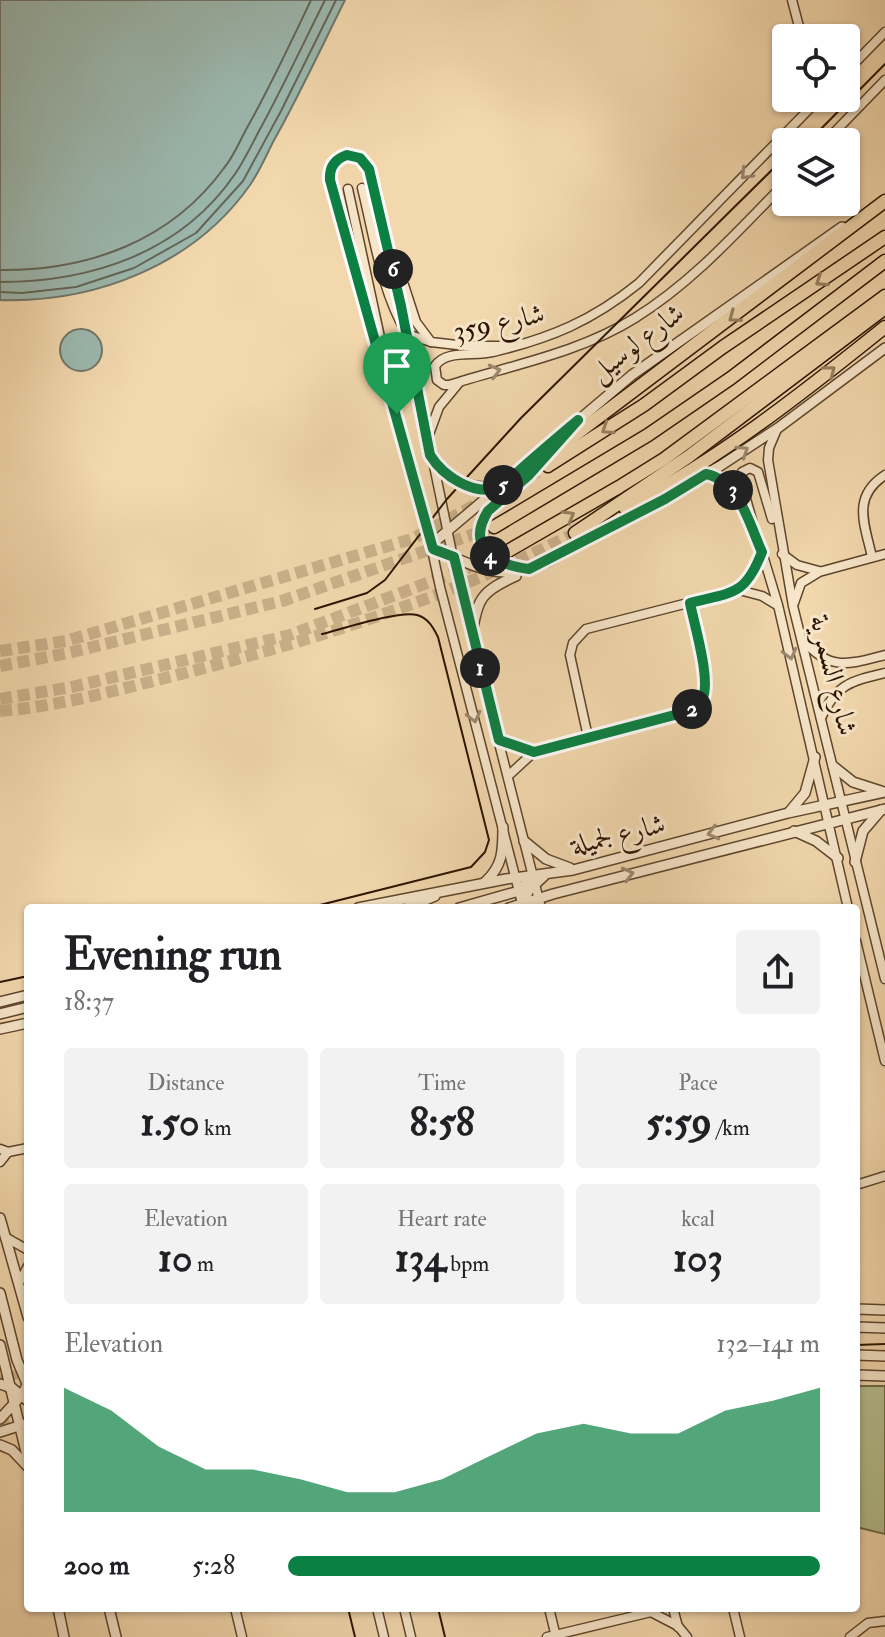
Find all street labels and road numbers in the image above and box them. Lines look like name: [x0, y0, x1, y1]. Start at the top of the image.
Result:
street label: شارع 359: [450, 296, 549, 355]
street label: شارع لوسيل: [583, 296, 694, 394]
street label: شارع السمرية: [796, 611, 865, 740]
street label: شارع لجميلة: [565, 806, 670, 869]

